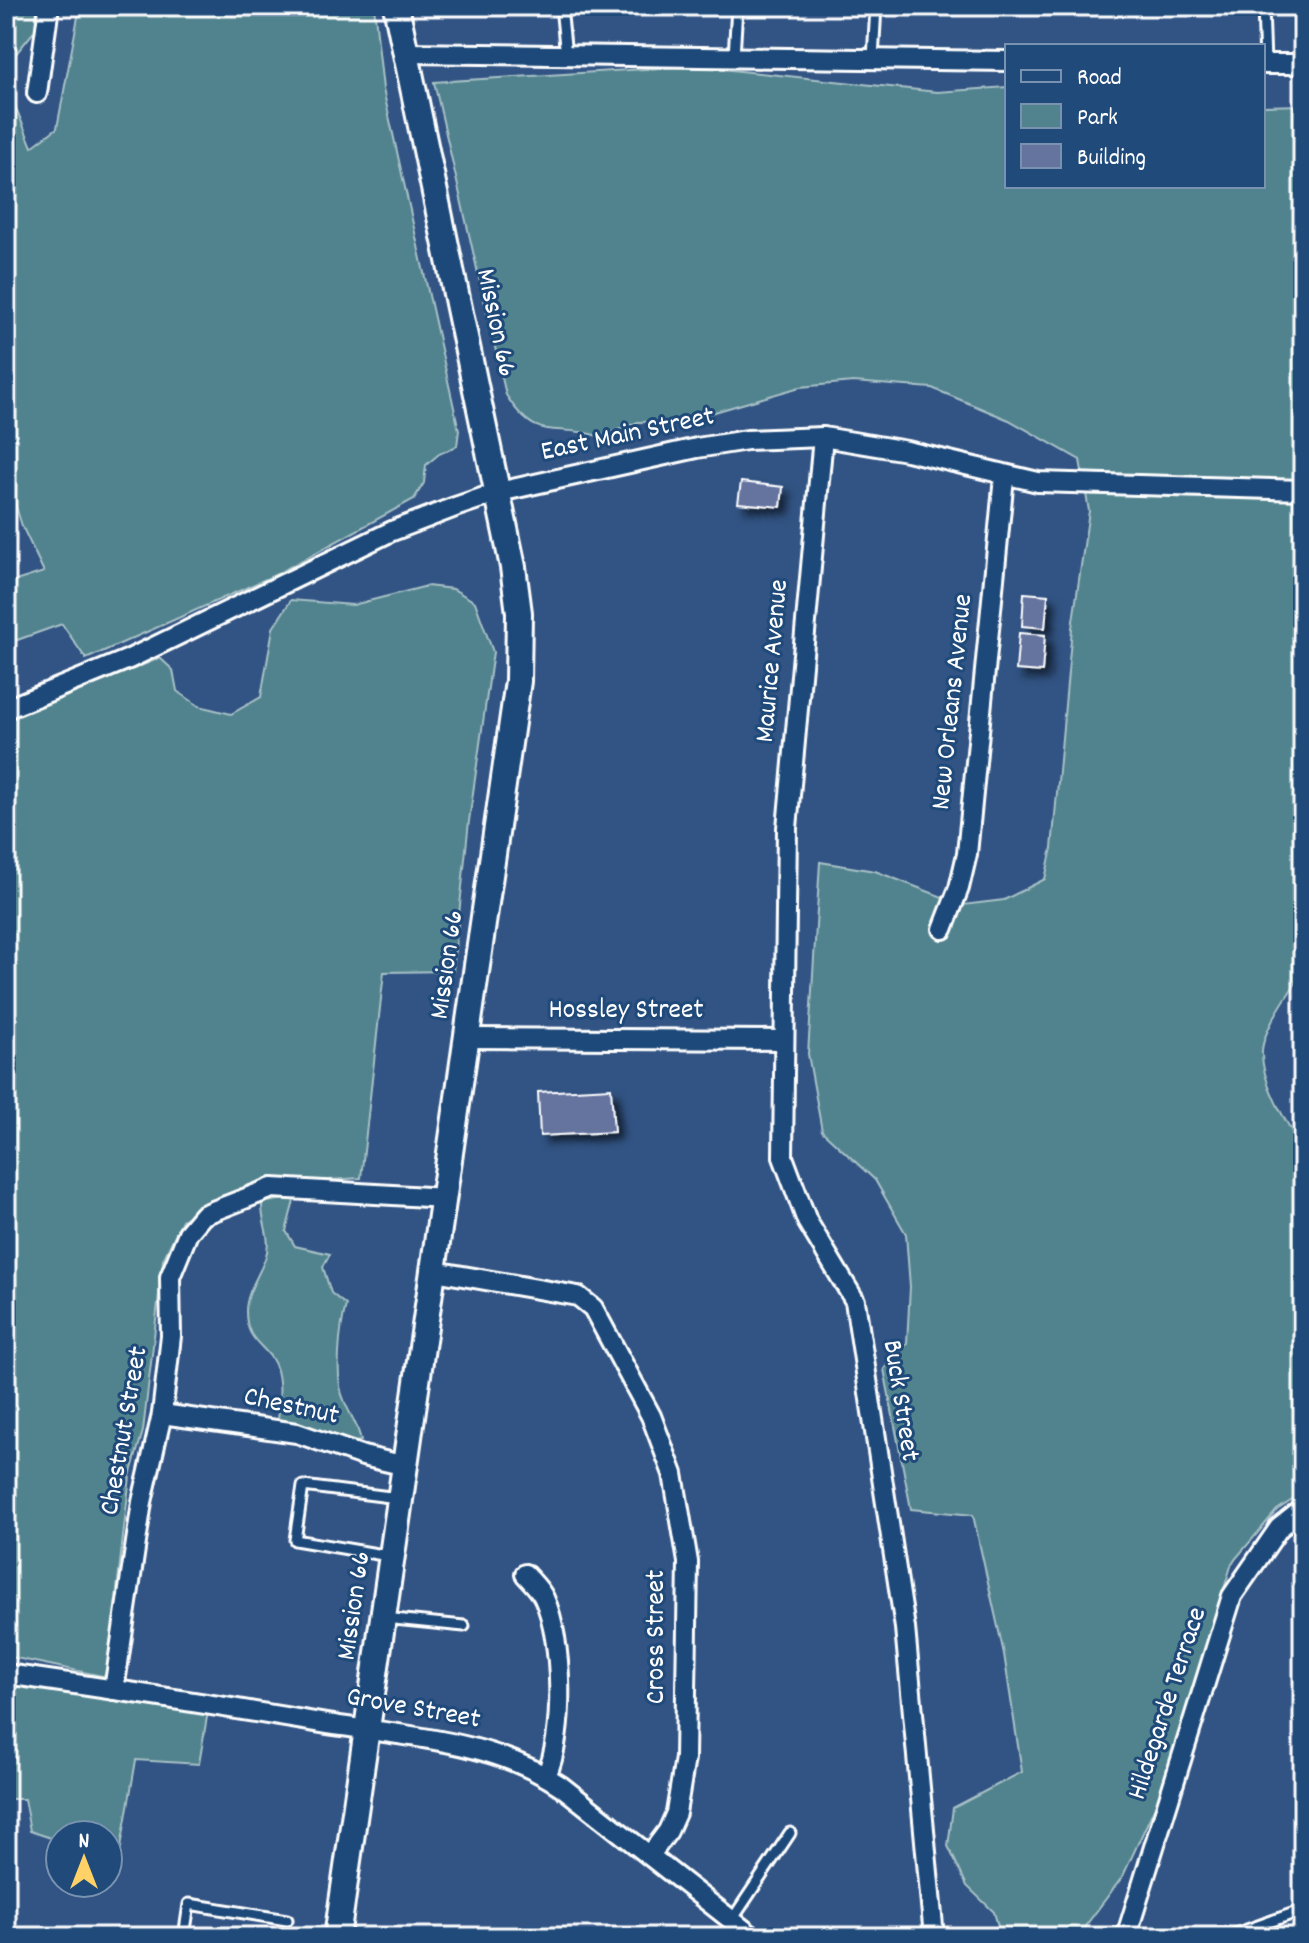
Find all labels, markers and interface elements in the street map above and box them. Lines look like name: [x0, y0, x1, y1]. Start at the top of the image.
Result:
legend: [1005, 44, 1265, 188]
text: Road: [1077, 62, 1122, 96]
text: Park: [1077, 102, 1118, 136]
text: Building: [1077, 142, 1146, 176]
street label: Mission 66: [463, 265, 525, 381]
street label: East Main Street: [538, 398, 718, 474]
street label: Maurice Avenue: [747, 578, 801, 744]
street label: New Orleans Avenue: [923, 592, 985, 812]
street label: Mission 66: [422, 908, 476, 1022]
street label: Hossley Street: [548, 992, 704, 1032]
street label: Buck Street: [870, 1337, 928, 1465]
street label: Chestnut Street: [91, 1343, 161, 1519]
street label: Chestnut: [240, 1378, 342, 1438]
street label: Mission 66: [329, 1549, 383, 1663]
street label: Cross Street: [638, 1570, 678, 1704]
street label: Hildegarde Terrace: [1119, 1603, 1219, 1805]
street label: Grove Street: [343, 1679, 483, 1741]
north arrow: [44, 1819, 124, 1899]
text: N: [79, 1827, 90, 1858]

